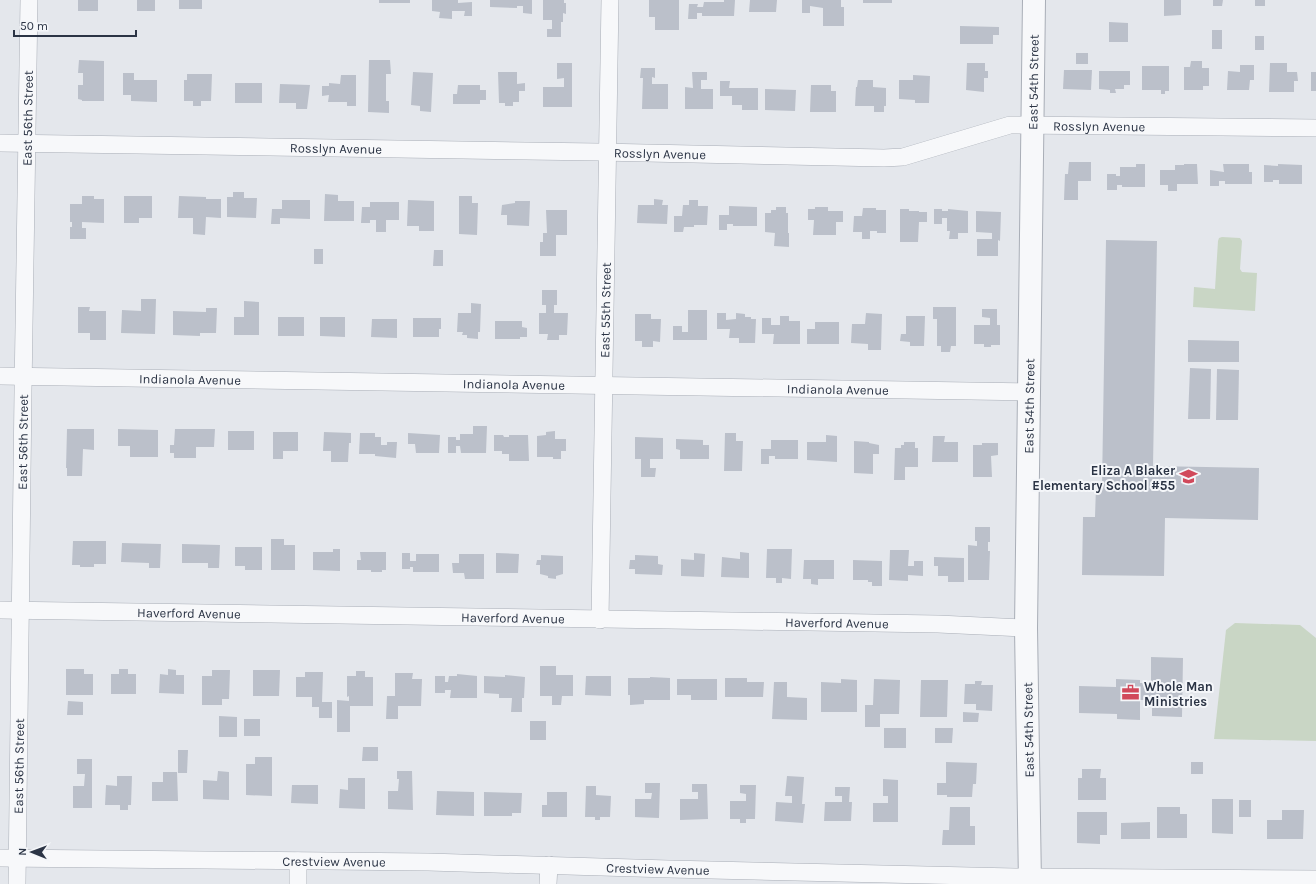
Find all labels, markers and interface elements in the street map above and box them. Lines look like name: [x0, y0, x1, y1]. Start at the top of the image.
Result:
scale bar: [14, 12, 136, 38]
text: 50 m: [20, 19, 48, 33]
street label: East 54th Street: [1025, 34, 1042, 130]
street label: East 56th Street: [19, 70, 36, 166]
street label: Rosslyn Avenue: [1053, 118, 1146, 134]
street label: Rosslyn Avenue: [290, 140, 383, 157]
street label: Rosslyn Avenue: [614, 145, 707, 162]
street label: East 55th Street: [597, 262, 614, 358]
street label: East 54th Street: [1021, 358, 1037, 454]
street label: Indianola Avenue: [139, 371, 241, 388]
street label: Indianola Avenue: [463, 376, 565, 393]
street label: Indianola Avenue: [787, 381, 889, 398]
street label: East 56th Street: [15, 394, 31, 490]
place label: Eliza A Blaker Elementary School #55: [1032, 463, 1176, 493]
school or university icon: Eliza A Blaker Elementary School #55: [1178, 467, 1198, 487]
street label: Haverford Avenue: [137, 605, 241, 622]
street label: Haverford Avenue: [461, 610, 565, 626]
street label: Haverford Avenue: [785, 615, 889, 631]
place label: Whole Man Ministries: [1144, 679, 1213, 709]
street label: East 54th Street: [1020, 682, 1037, 778]
office icon: Whole Man Ministries: [1121, 683, 1141, 703]
street label: East 56th Street: [11, 718, 27, 814]
north arrow: [12, 832, 52, 872]
text: N: [16, 848, 29, 856]
street label: Crestview Avenue: [282, 854, 386, 870]
street label: Crestview Avenue: [606, 860, 710, 878]

